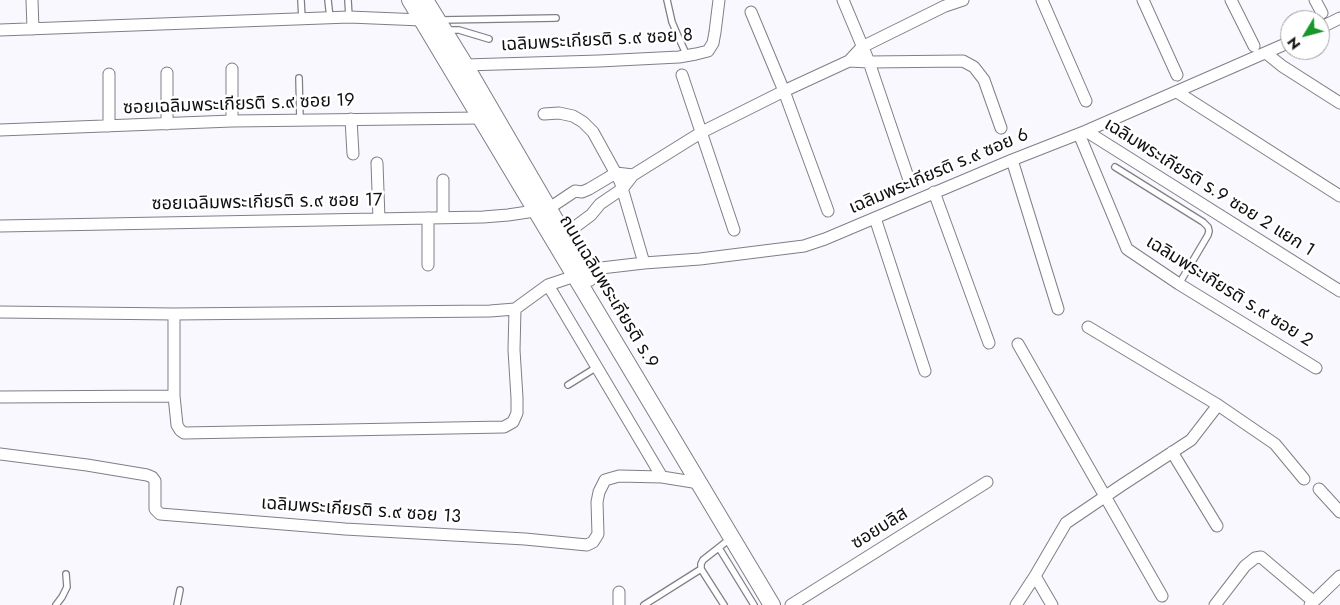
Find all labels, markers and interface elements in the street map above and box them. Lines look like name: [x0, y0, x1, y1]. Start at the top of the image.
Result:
north arrow: [1280, 10, 1330, 60]
street label: เฉลิมพระเกียรติ ร.๙ ซอย 8: [501, 25, 693, 57]
text: N: [1282, 33, 1305, 54]
street label: ซอยเฉลิมพระเกียรติ ร.๙ ซอย 19: [123, 90, 355, 120]
street label: เฉลิมพระเกียรติ ร.9 ซอย 2 แยก 1: [1100, 114, 1318, 262]
street label: เฉลิมพระเกียรติ ร.๙ ซอย 6: [846, 124, 1032, 220]
street label: ซอยเฉลิมพระเกียรติ ร.๙ ซอย 17: [151, 190, 383, 216]
street label: ถนนเฉลิมพระเกียรติ ร.9: [554, 212, 662, 372]
street label: เฉลิมพระเกียรติ ร.๙ ซอย 2: [1142, 232, 1316, 352]
street label: เฉลิมพระเกียรติ ร.๙ ซอย 13: [260, 493, 462, 529]
street label: ซอยบลิส: [848, 503, 912, 555]

